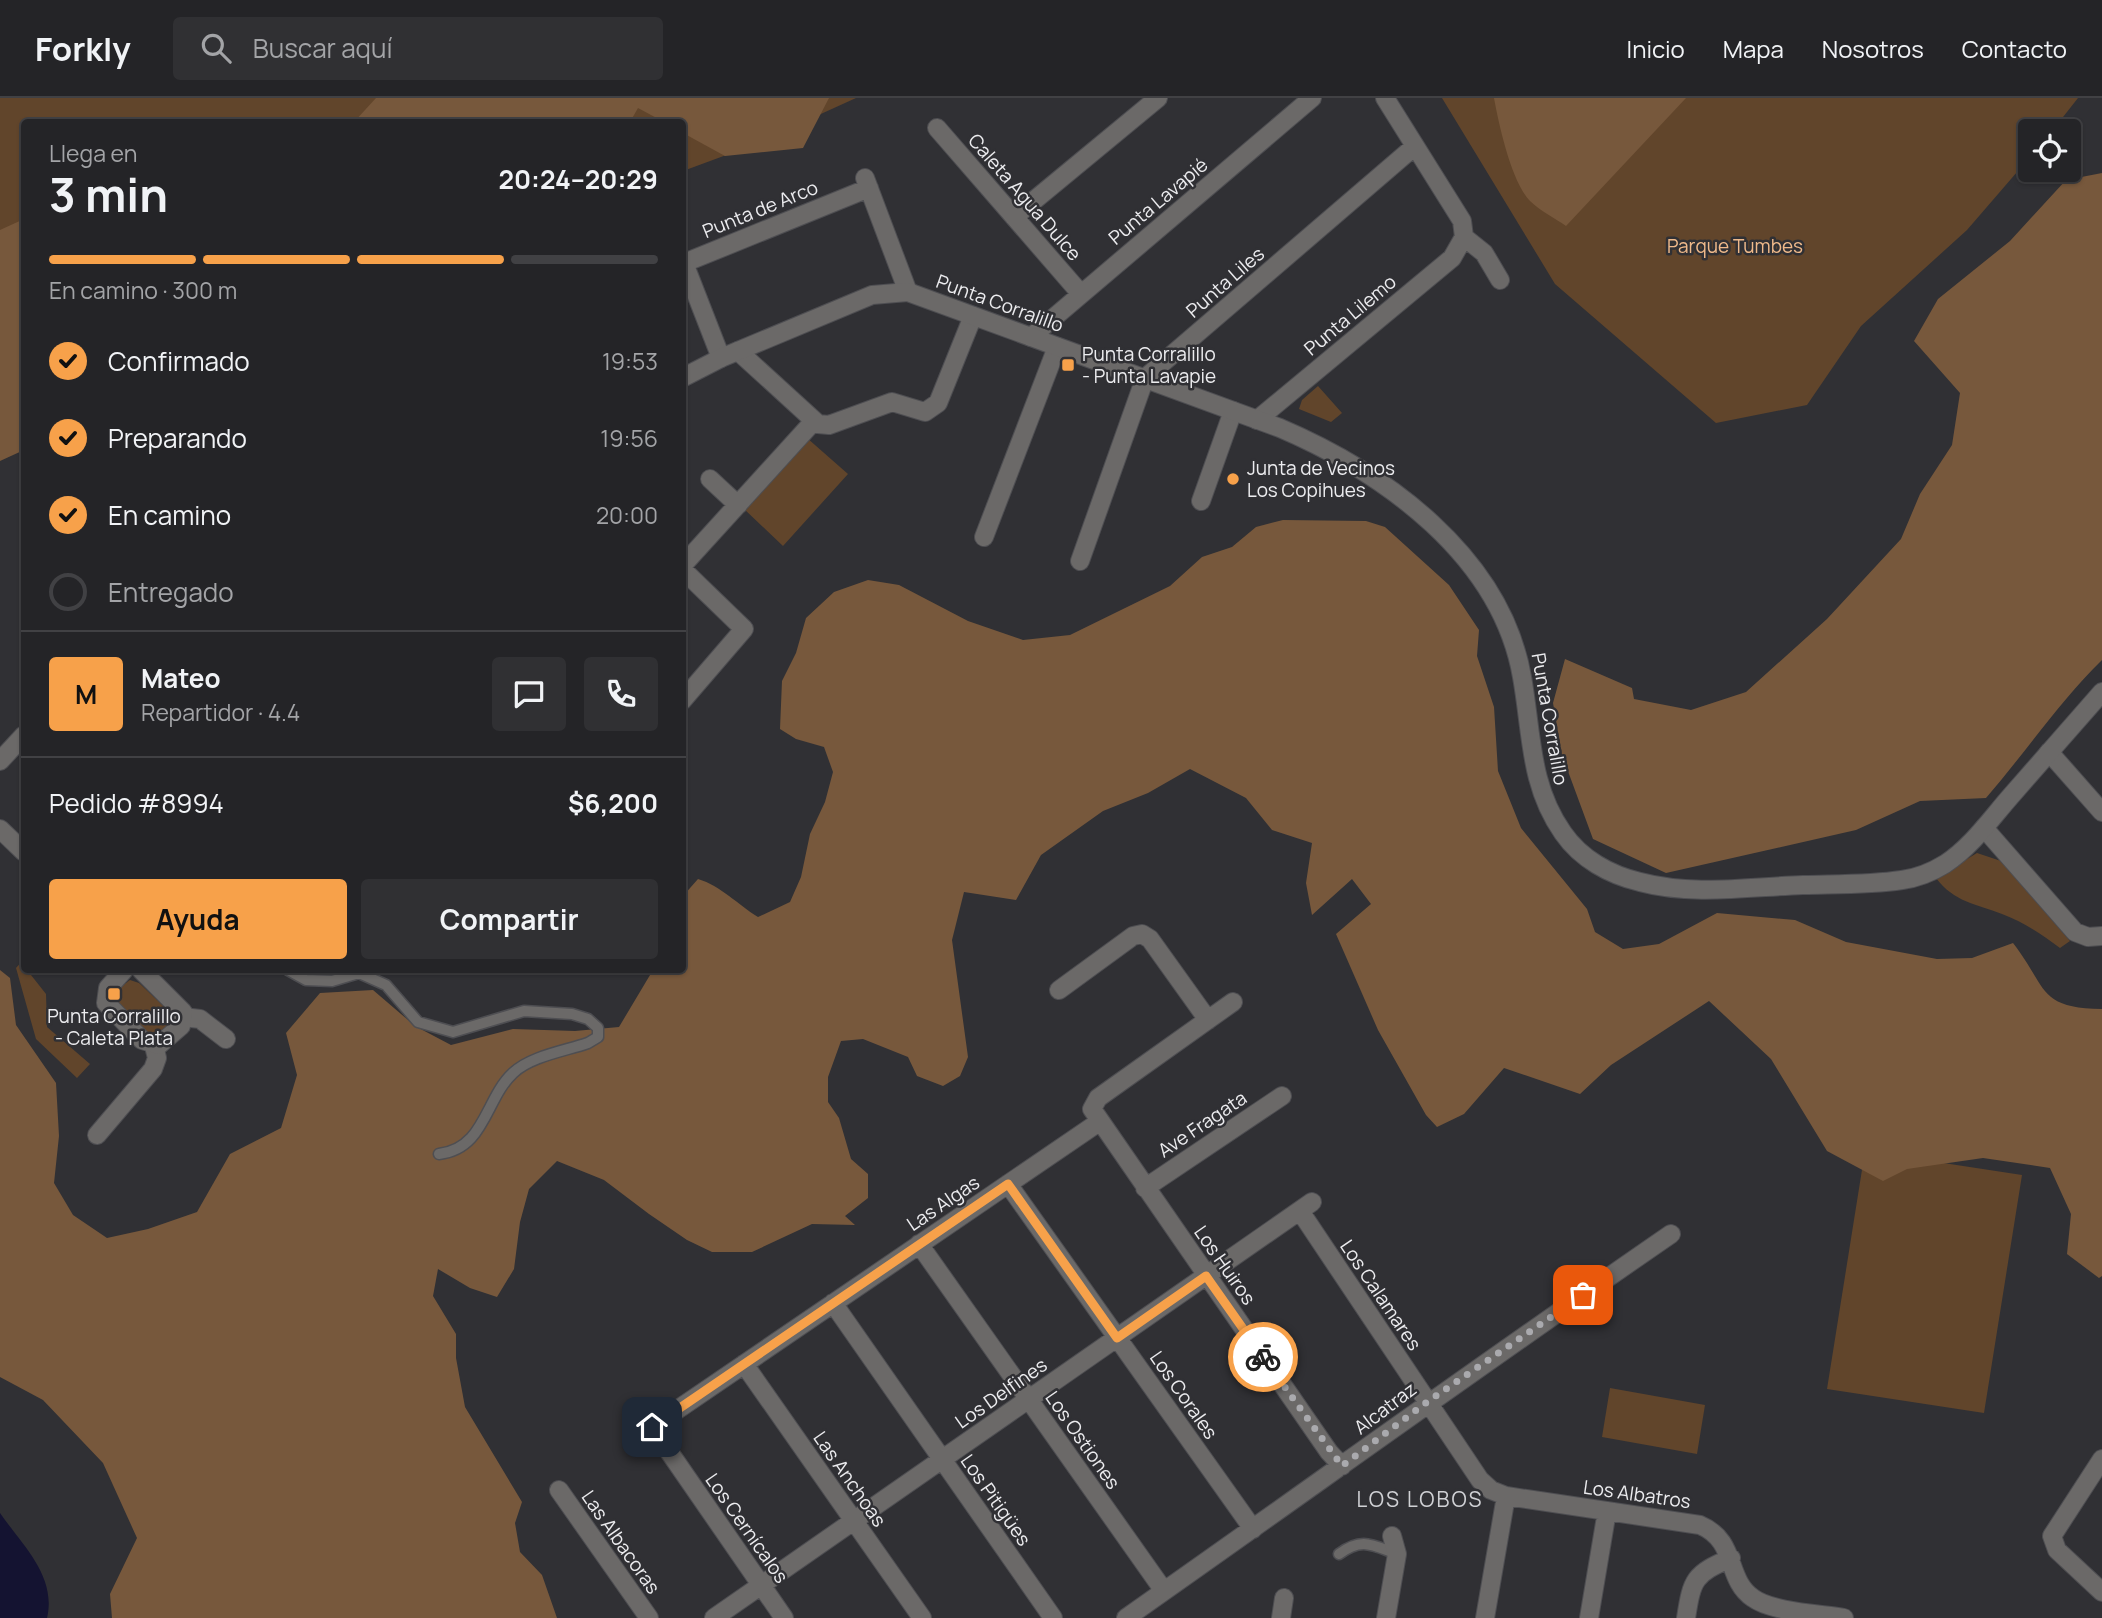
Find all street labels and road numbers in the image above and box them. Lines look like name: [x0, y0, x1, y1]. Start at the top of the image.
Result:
street label: Caleta Agua Dulce: [963, 128, 1087, 266]
street label: Punta Lavapié: [1103, 152, 1213, 250]
street label: Punta de Arco: [698, 174, 822, 244]
street label: Punta Liles: [1180, 241, 1270, 323]
street label: Punta Corralillo: [933, 268, 1067, 338]
street label: Punta Lilemo: [1298, 269, 1402, 361]
street label: Punta Corralillo: [1526, 651, 1574, 787]
street label: Ave Fragata: [1152, 1085, 1252, 1163]
street label: Las Algas: [902, 1169, 984, 1237]
street label: Los Huiros: [1188, 1220, 1262, 1310]
street label: Los Calamares: [1334, 1235, 1428, 1355]
street label: Los Corales: [1144, 1346, 1224, 1444]
street label: Los Delfines: [950, 1352, 1052, 1434]
street label: Alcatraz: [1348, 1376, 1422, 1440]
street label: Los Ostiones: [1040, 1386, 1126, 1494]
street label: Las Anchoas: [808, 1426, 892, 1532]
street label: Los Pitigües: [955, 1449, 1037, 1551]
street label: Los Cernícalos: [700, 1468, 795, 1588]
street label: Los Albatros: [1582, 1474, 1692, 1514]
street label: Las Albacoras: [576, 1485, 666, 1599]

